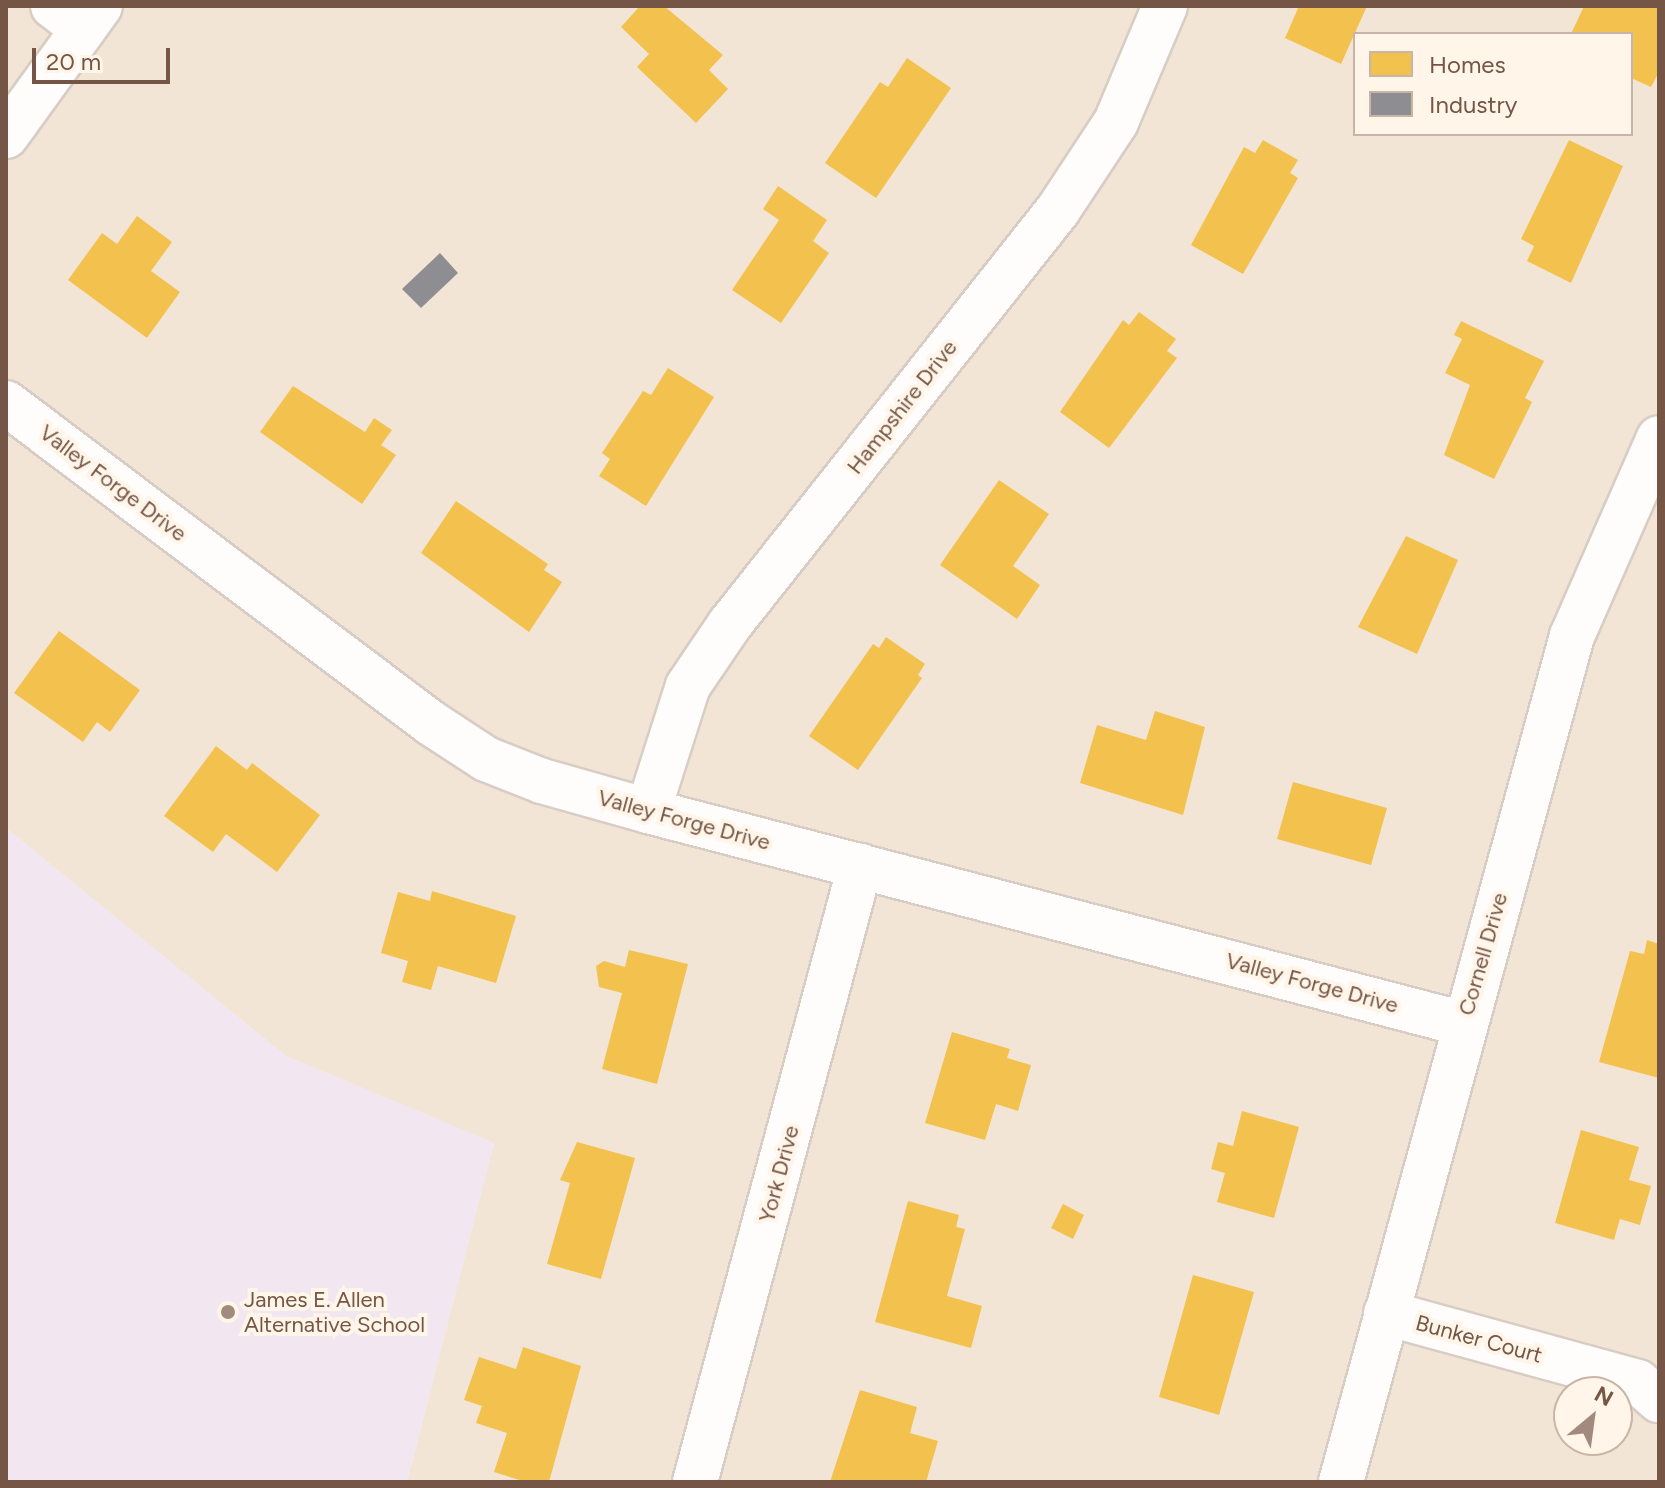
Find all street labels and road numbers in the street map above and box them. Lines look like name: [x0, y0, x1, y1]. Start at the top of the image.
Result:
street label: Hampshire Drive: [841, 335, 963, 479]
street label: Valley Forge Drive: [34, 419, 192, 547]
street label: Valley Forge Drive: [595, 784, 773, 856]
street label: Cornell Drive: [1453, 890, 1513, 1018]
street label: Valley Forge Drive: [1223, 947, 1401, 1019]
street label: York Drive: [753, 1123, 805, 1225]
street label: Bunker Court: [1413, 1309, 1545, 1369]

